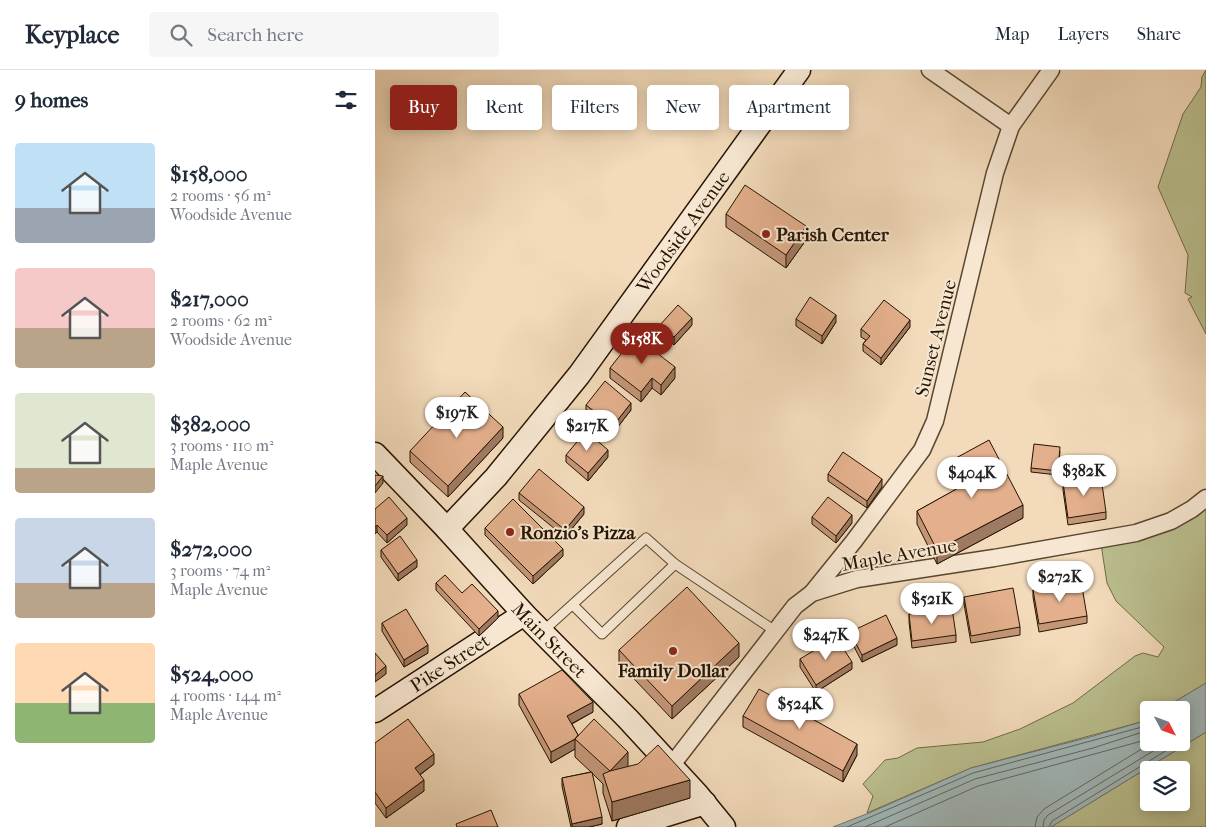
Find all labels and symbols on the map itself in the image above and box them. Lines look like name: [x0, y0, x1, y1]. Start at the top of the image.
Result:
street label: Woodside Avenue: [632, 167, 735, 298]
place label: Parish Center: [776, 224, 890, 246]
marker: Parish Center: [760, 228, 772, 240]
street label: Sunset Avenue: [911, 277, 961, 399]
pin: $158K: [607, 322, 677, 365]
pin: $197K: [422, 396, 492, 439]
pin: $217K: [552, 410, 622, 452]
pin: $382K: [1049, 454, 1119, 497]
pin: $404K: [937, 456, 1007, 499]
place label: Ronzio's Pizza: [520, 522, 636, 544]
marker: Ronzio's Pizza: [504, 526, 516, 538]
street label: Maple Avenue: [840, 534, 958, 576]
pin: $272K: [1025, 560, 1095, 603]
pin: $521K: [897, 582, 967, 625]
street label: Main Street: [507, 598, 591, 683]
pin: $247K: [791, 618, 861, 661]
street label: Pike Street: [406, 629, 494, 697]
marker: Family Dollar: [667, 645, 679, 657]
place label: Family Dollar: [617, 660, 729, 682]
pin: $524K: [765, 688, 835, 730]
north arrow: [1140, 701, 1190, 751]

